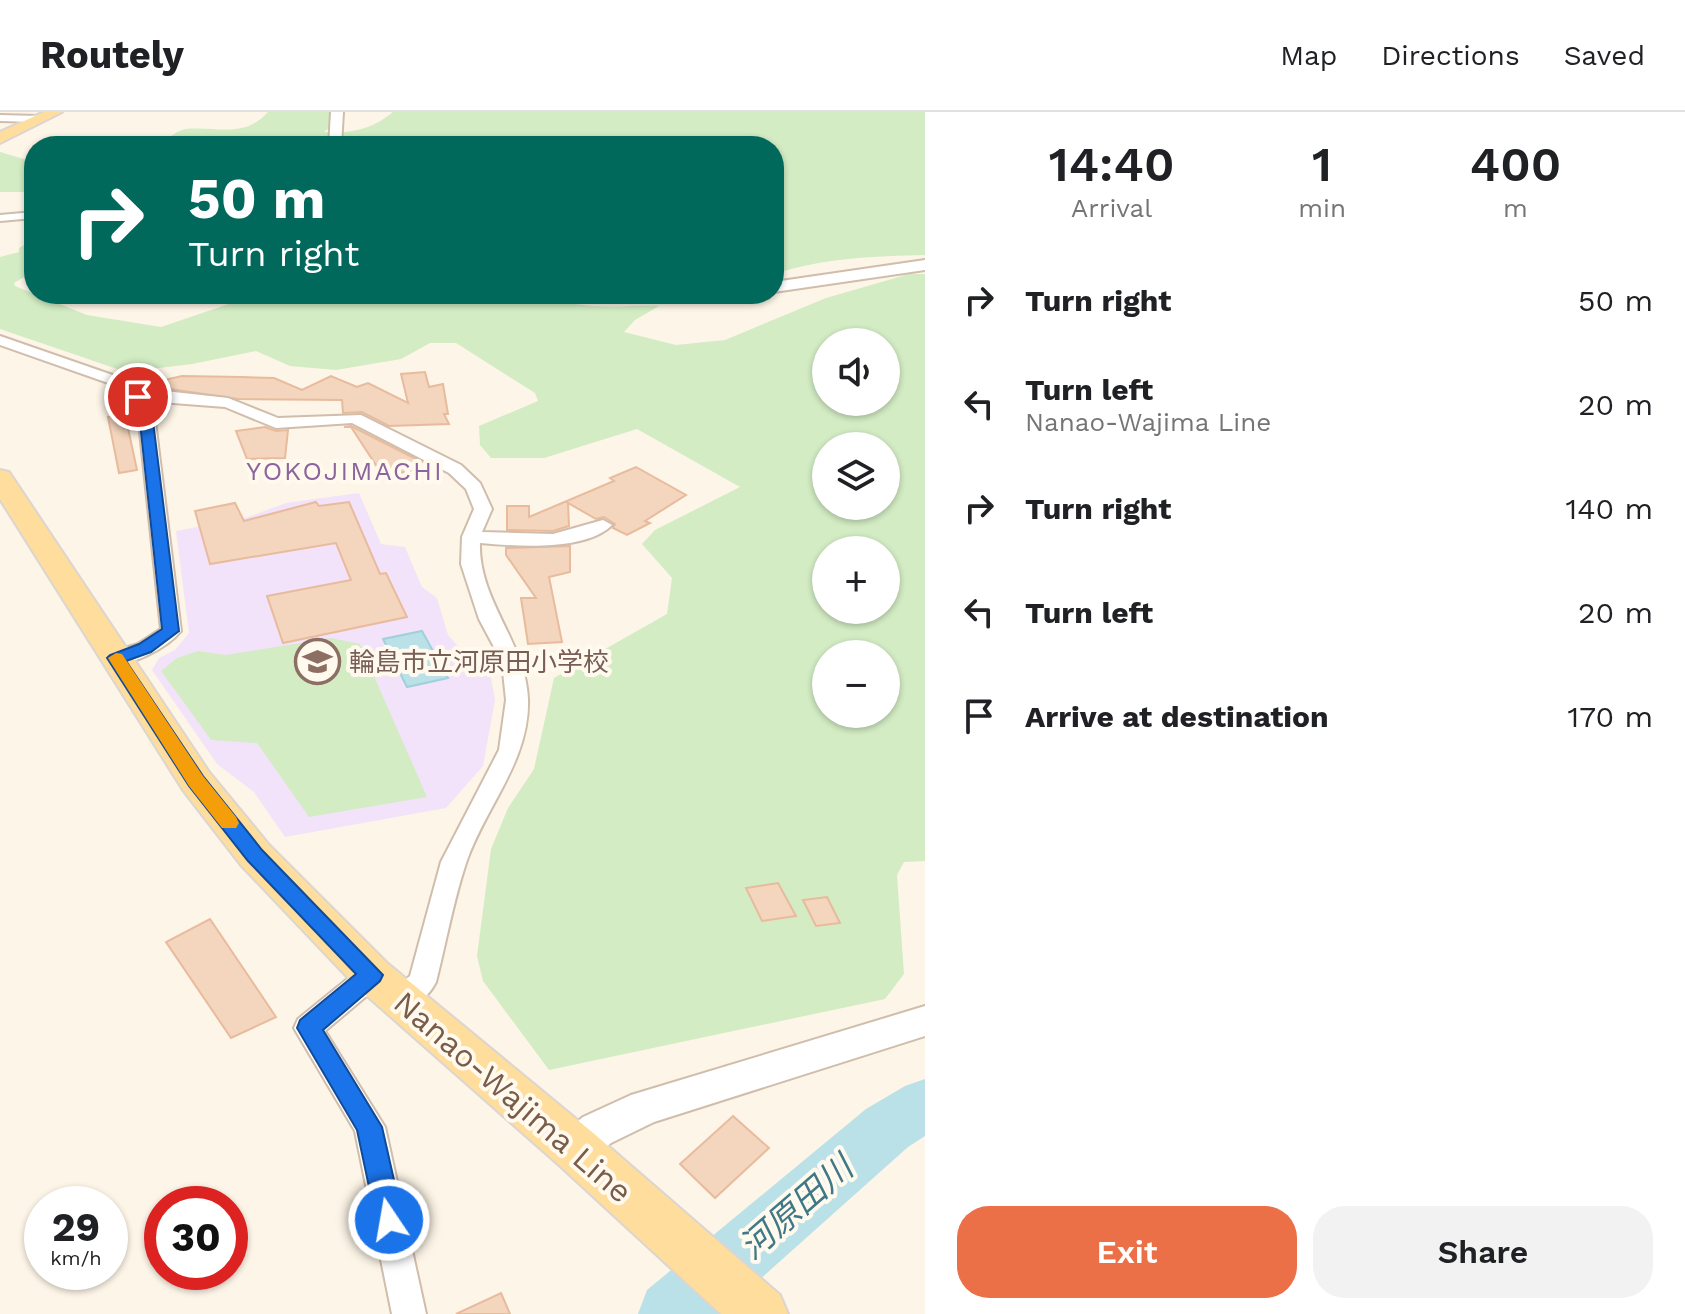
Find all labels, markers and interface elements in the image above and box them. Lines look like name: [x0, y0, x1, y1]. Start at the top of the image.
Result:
text: Routely: [40, 33, 184, 77]
text: Map: [1280, 39, 1337, 72]
text: Directions: [1381, 39, 1520, 72]
text: Saved: [1564, 39, 1645, 72]
text: 14:40: [1049, 136, 1174, 193]
text: 1: [1312, 136, 1332, 193]
text: 400: [1470, 136, 1561, 193]
text: 50 m: [188, 166, 325, 232]
icon: right: [56, 168, 160, 272]
text: Arrival: [1071, 193, 1152, 223]
text: min: [1298, 193, 1346, 223]
text: m: [1503, 193, 1528, 223]
text: Turn right: [188, 233, 359, 275]
icon: right: [957, 278, 1001, 322]
text: Turn right: [1025, 283, 1171, 318]
text: 50 m: [1578, 283, 1653, 318]
map controls: [812, 328, 900, 728]
button: sound: [812, 328, 900, 416]
pin: [104, 363, 172, 431]
text: Turn left: [1025, 372, 1153, 407]
icon: arrive: [116, 375, 160, 419]
icon: left: [957, 382, 1001, 426]
text: 20 m: [1578, 387, 1653, 422]
text: Nanao-Wajima Line: [1025, 407, 1271, 437]
button: layers: [812, 432, 900, 520]
district label: YOKOJIMACHI: [246, 456, 444, 486]
icon: right: [957, 486, 1001, 530]
text: Turn right: [1025, 491, 1171, 526]
text: 140 m: [1565, 491, 1653, 526]
button: +: [812, 536, 900, 624]
icon: left: [957, 590, 1001, 634]
text: Turn left: [1025, 595, 1153, 630]
text: 20 m: [1578, 595, 1653, 630]
school or university icon: 輪島市立河原田小学校: [294, 638, 342, 686]
button: −: [812, 640, 900, 728]
place label: 輪島市立河原田小学校: [349, 647, 609, 677]
icon: arrive: [957, 694, 1001, 738]
text: Arrive at destination: [1025, 699, 1329, 734]
text: 170 m: [1568, 699, 1653, 734]
street label: Nanao-Wajima Line: [386, 983, 640, 1211]
water label: 河原田川: [732, 1145, 863, 1267]
position arrow: [347, 1178, 431, 1262]
speed limit sign: 30: [144, 1186, 248, 1290]
text: 29: [52, 1204, 100, 1251]
button: Exit: [957, 1206, 1297, 1298]
button: Share: [1313, 1206, 1653, 1298]
text: km/h: [50, 1246, 102, 1270]

